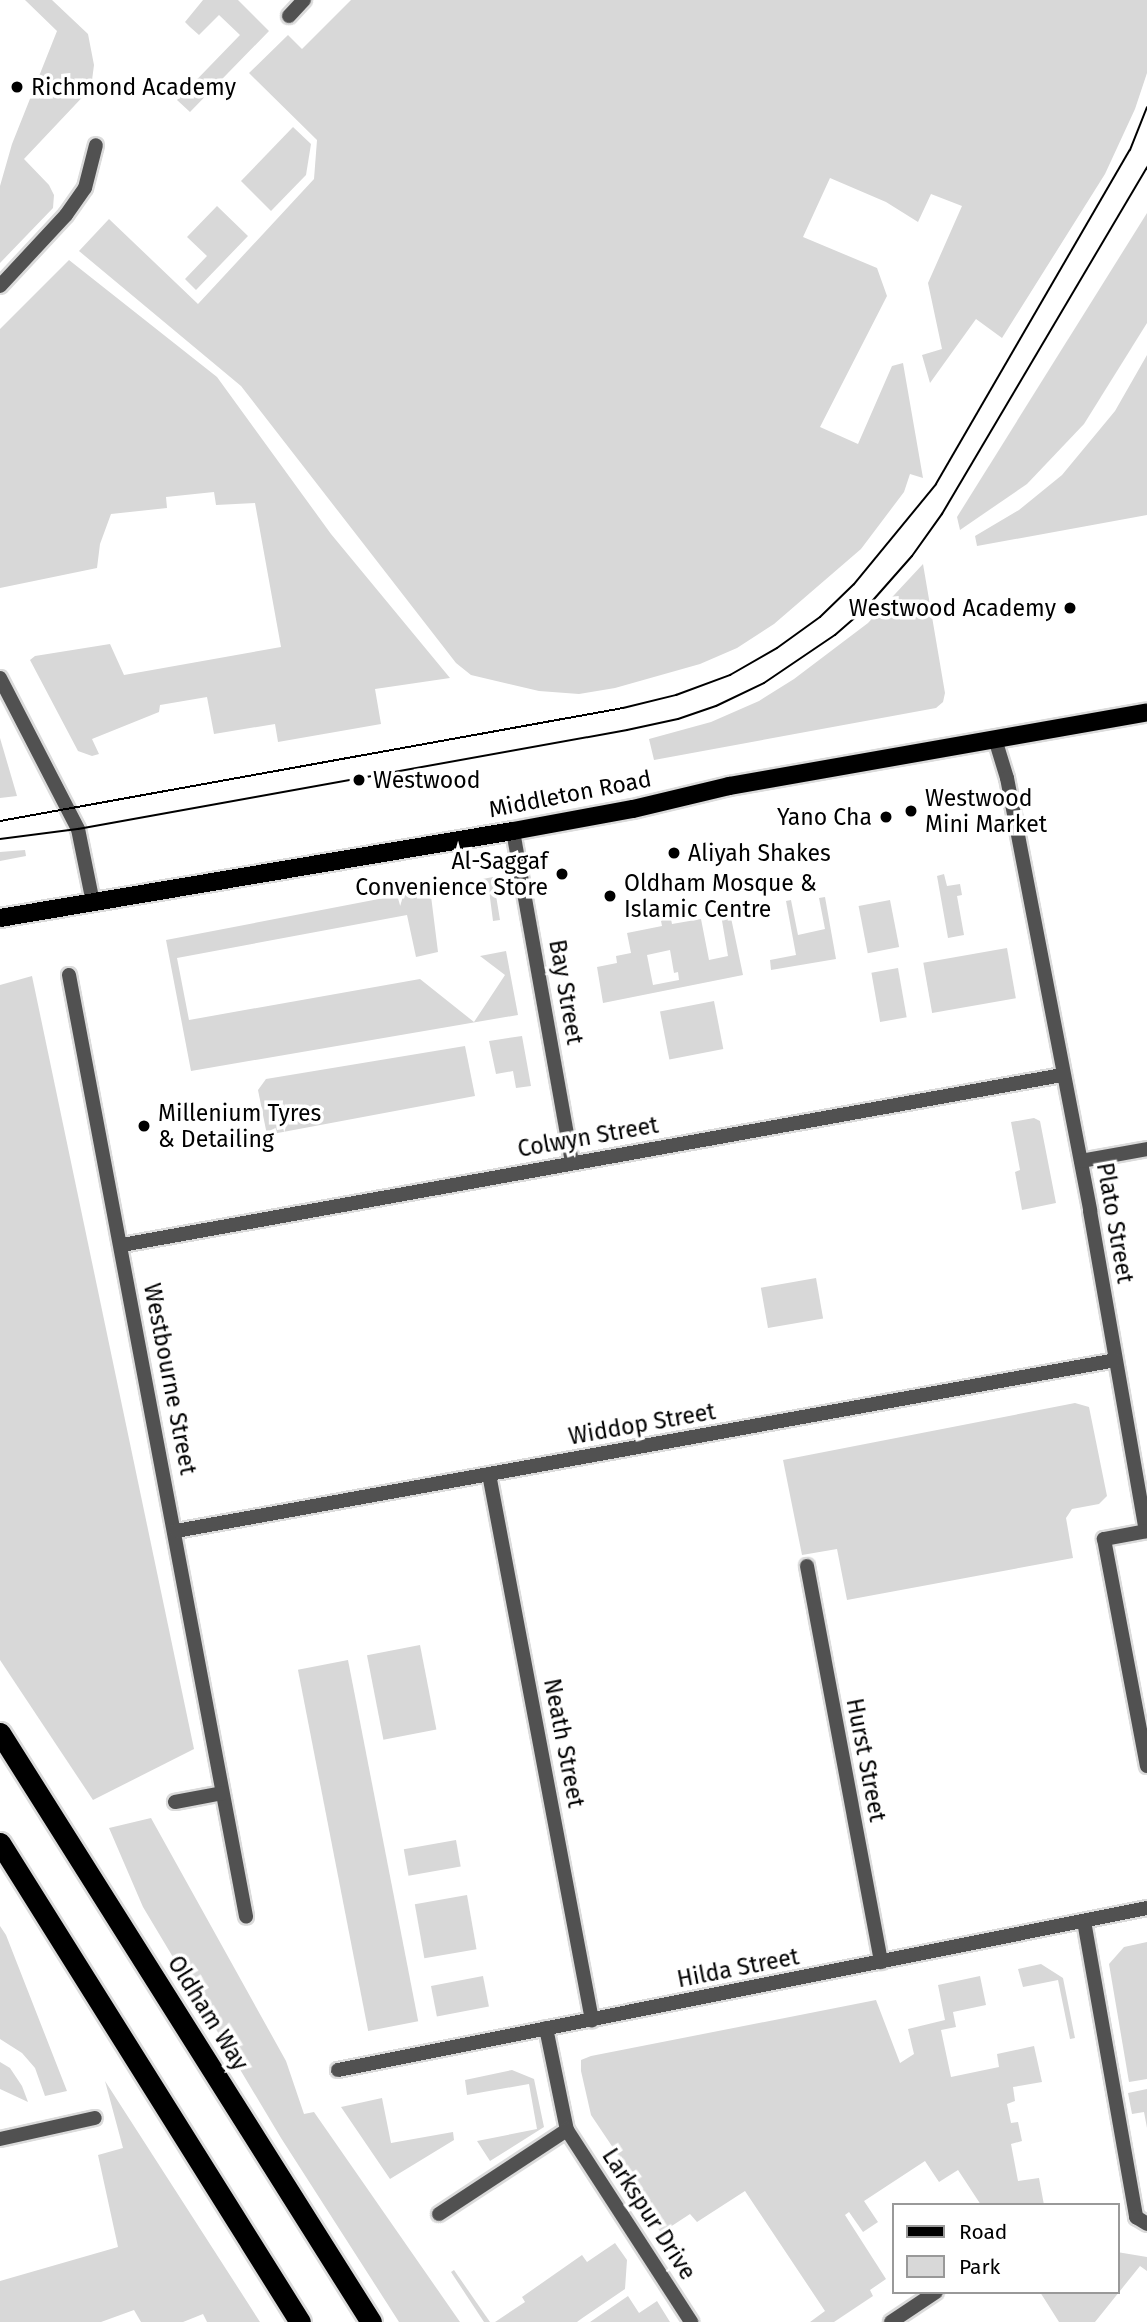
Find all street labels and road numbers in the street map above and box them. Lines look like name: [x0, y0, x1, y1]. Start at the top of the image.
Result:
street label: Middleton Road: [486, 765, 654, 823]
street label: Bay Street: [543, 937, 589, 1047]
street label: Colwyn Street: [516, 1111, 660, 1163]
street label: Plato Street: [1091, 1160, 1139, 1286]
street label: Westbourne Street: [138, 1281, 202, 1477]
street label: Widdop Street: [566, 1398, 718, 1450]
street label: Neath Street: [538, 1676, 590, 1810]
street label: Hurst Street: [841, 1696, 891, 1824]
street label: Hilda Street: [675, 1943, 801, 1993]
street label: Oldham Way: [162, 1951, 254, 2075]
street label: Larkspur Drive: [596, 2143, 702, 2285]

